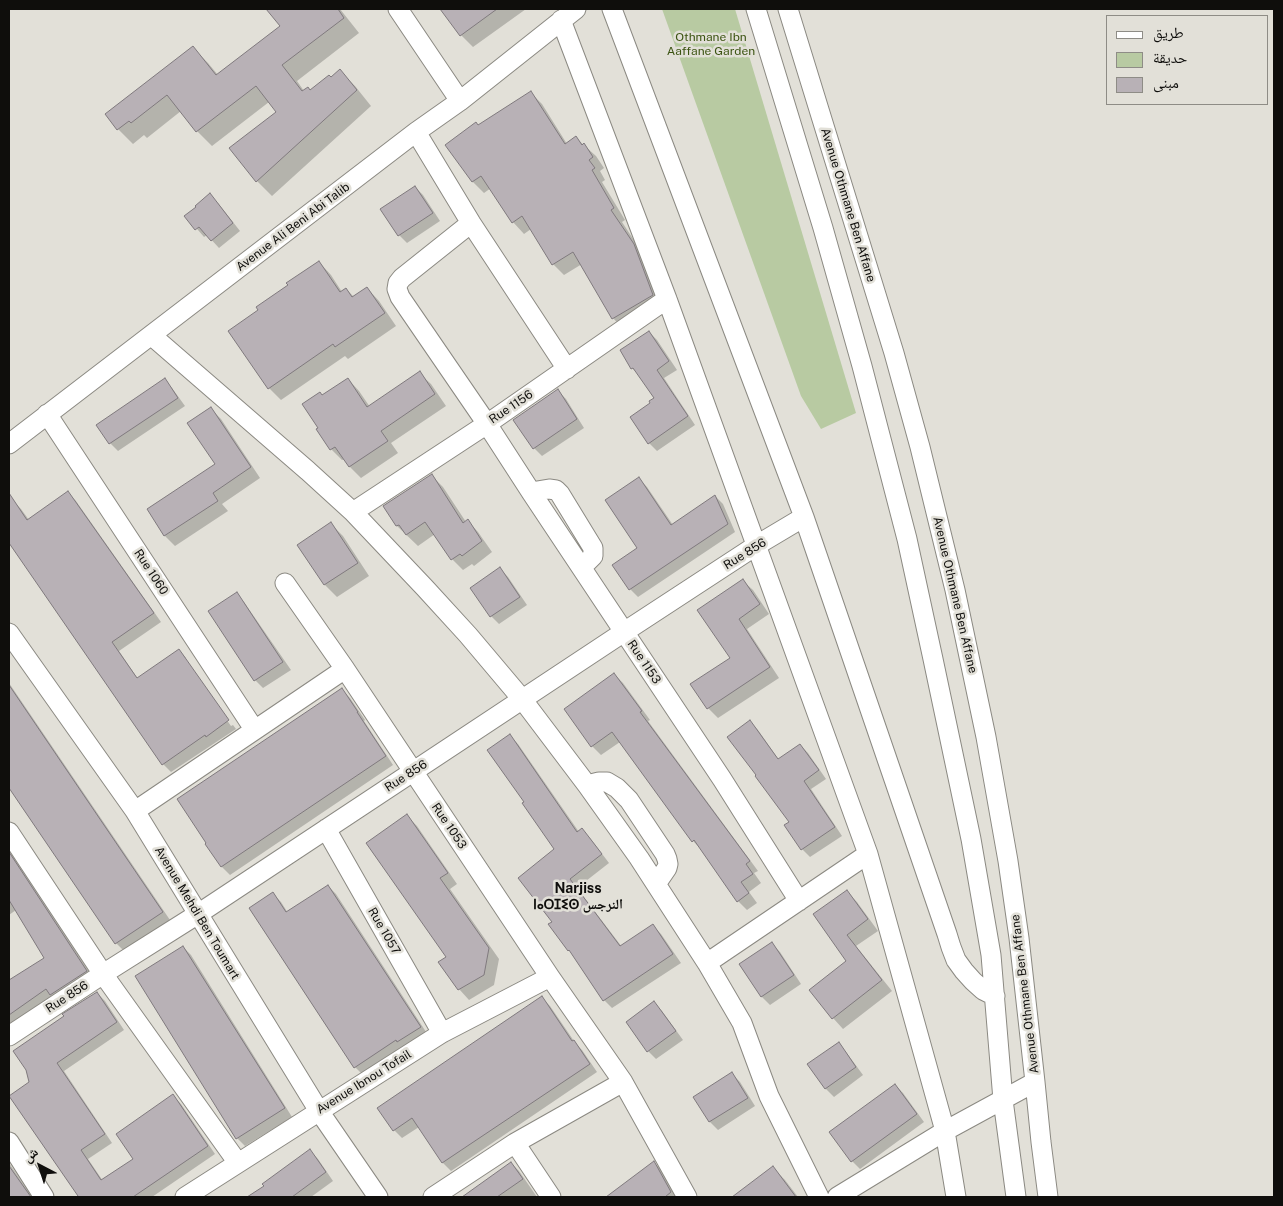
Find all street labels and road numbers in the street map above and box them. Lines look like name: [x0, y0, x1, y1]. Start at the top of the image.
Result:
street label: Avenue Othmane Ben Affane: [818, 126, 878, 284]
street label: Avenue Ali Beni Abi Talib: [233, 180, 353, 274]
street label: Rue 1156: [486, 387, 536, 427]
street label: Avenue Othmane Ben Affane: [930, 515, 980, 675]
street label: Rue 856: [721, 535, 769, 573]
street label: Rue 1060: [131, 546, 171, 598]
street label: Rue 1153: [624, 637, 664, 687]
street label: Rue 856: [382, 757, 430, 795]
street label: Rue 1053: [428, 800, 470, 852]
street label: Avenue Mehdi Ben Toumart: [152, 844, 242, 982]
street label: Rue 1057: [365, 905, 403, 957]
street label: Avenue Othmane Ben Affane: [1008, 914, 1042, 1074]
street label: Rue 856: [43, 978, 91, 1016]
street label: Avenue Ibnou Tofail: [314, 1047, 414, 1117]

